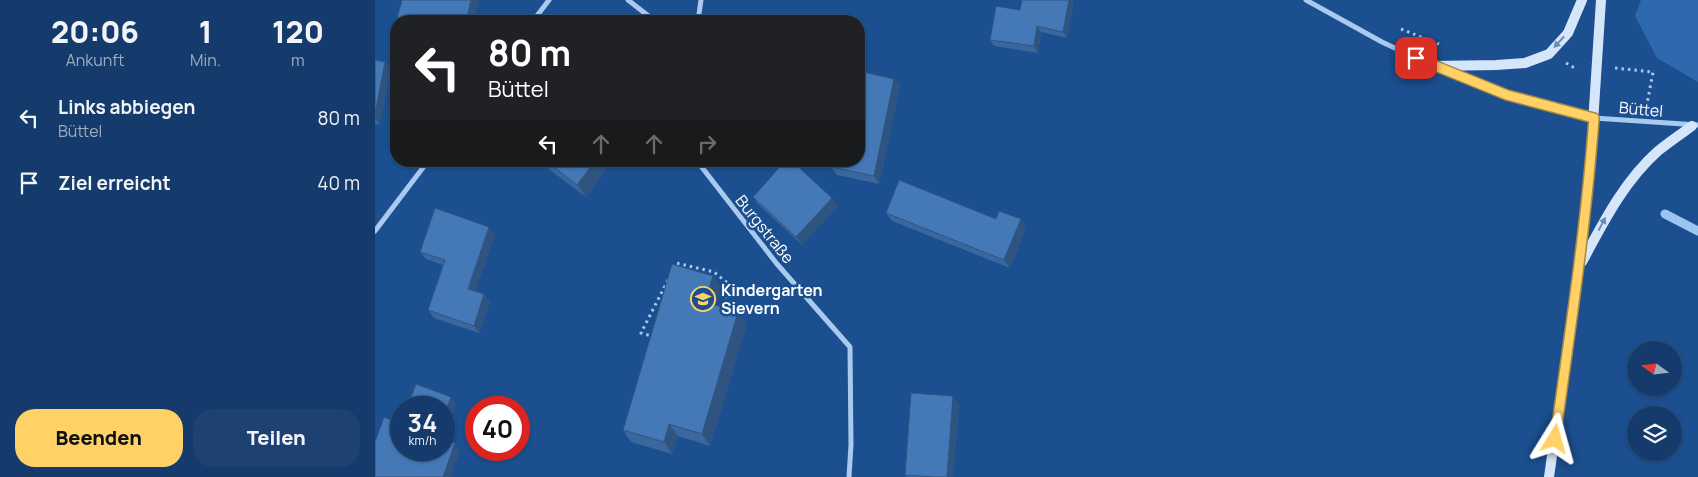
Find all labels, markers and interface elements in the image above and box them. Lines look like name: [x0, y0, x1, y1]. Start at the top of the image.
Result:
text: 20:06: [51, 11, 139, 52]
text: 1: [199, 11, 212, 52]
text: 120: [272, 11, 324, 52]
text: 80 m: [488, 29, 571, 77]
icon: left: [405, 35, 470, 100]
one-way arrow: [1553, 36, 1565, 48]
pin: [1395, 37, 1437, 79]
icon: arrive: [1402, 44, 1430, 72]
text: Ankunft: [66, 49, 124, 71]
text: Min.: [190, 49, 221, 71]
text: m: [291, 49, 305, 71]
text: Büttel: [488, 74, 549, 104]
text: Links abbiegen: [58, 94, 195, 120]
street label: Büttel: [1618, 96, 1664, 122]
icon: left: [15, 104, 43, 132]
text: 80 m: [317, 105, 360, 131]
text: Büttel: [58, 120, 102, 142]
icon: left: [534, 130, 562, 158]
icon: ahead: [587, 130, 615, 158]
icon: ahead: [640, 130, 668, 158]
icon: right: [693, 130, 721, 158]
icon: arrive: [15, 169, 43, 197]
text: Ziel erreicht: [58, 170, 171, 196]
text: 40 m: [317, 170, 360, 196]
street label: Burgstraße: [731, 190, 799, 268]
one-way arrow: [1598, 217, 1606, 231]
place label: Kindergarten Sievern: [721, 279, 823, 319]
school or university icon: Kindergarten Sievern: [690, 286, 716, 312]
north arrow: [1627, 341, 1683, 396]
map controls: [1627, 341, 1682, 461]
speed limit sign: 40: [465, 396, 530, 461]
text: 34: [408, 405, 437, 440]
button: layers: [1627, 406, 1682, 461]
button: Beenden: [15, 409, 183, 467]
button: Teilen: [193, 409, 360, 467]
position arrow: [1528, 412, 1580, 464]
text: km/h: [409, 432, 436, 449]

